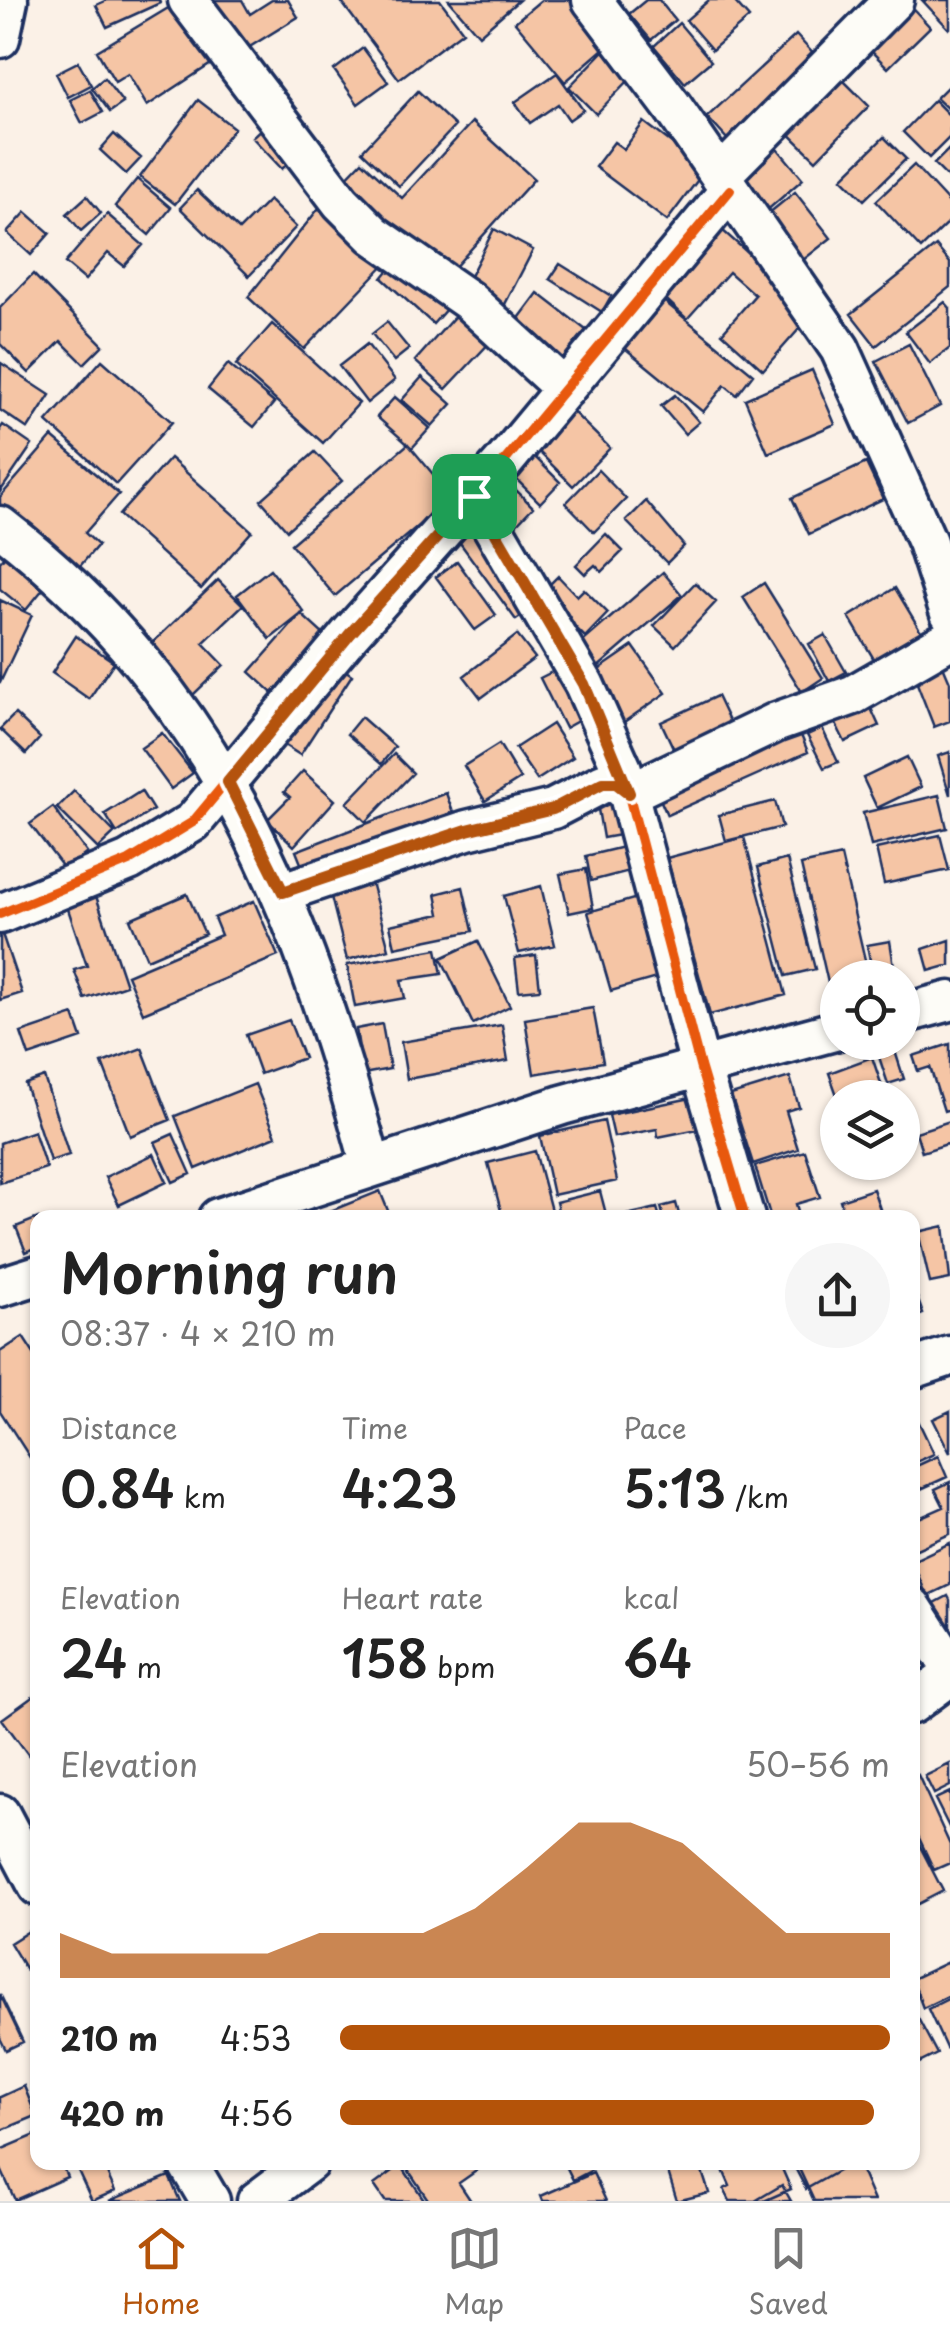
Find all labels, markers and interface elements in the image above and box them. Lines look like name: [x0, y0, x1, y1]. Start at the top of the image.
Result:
pin: [432, 454, 517, 539]
icon: arrive: [447, 469, 502, 524]
map controls: [820, 960, 920, 1180]
button: locate: [820, 960, 920, 1060]
button: layers: [820, 1080, 920, 1180]
text: Morning run: [60, 1230, 398, 1313]
button: share: [785, 1243, 890, 1348]
text: 08:37 · 4 × 210 m: [60, 1309, 336, 1357]
text: Distance: [60, 1406, 178, 1449]
text: Time: [342, 1406, 408, 1449]
text: Pace: [623, 1406, 687, 1449]
text: 0.84: [60, 1449, 175, 1525]
text: 4:23: [342, 1449, 457, 1525]
text: 5:13: [623, 1449, 726, 1525]
text: km: [175, 1475, 226, 1518]
text: /km: [726, 1475, 789, 1518]
text: Elevation: [60, 1576, 181, 1619]
text: Heart rate: [342, 1576, 483, 1619]
text: kcal: [623, 1576, 679, 1619]
text: 24: [60, 1619, 127, 1695]
text: 158: [342, 1619, 428, 1695]
text: 64: [623, 1619, 692, 1695]
text: m: [127, 1645, 162, 1688]
text: bpm: [428, 1645, 496, 1688]
text: Elevation: [60, 1740, 198, 1788]
text: 50–56 m: [746, 1740, 890, 1788]
text: 210 m: [60, 2014, 158, 2062]
text: 4:53: [220, 2014, 291, 2062]
text: 420 m: [60, 2089, 164, 2137]
text: 4:56: [220, 2089, 293, 2137]
tab: Home: [122, 2221, 200, 2324]
tab: Map: [444, 2221, 504, 2324]
tab: Saved: [748, 2221, 828, 2324]

